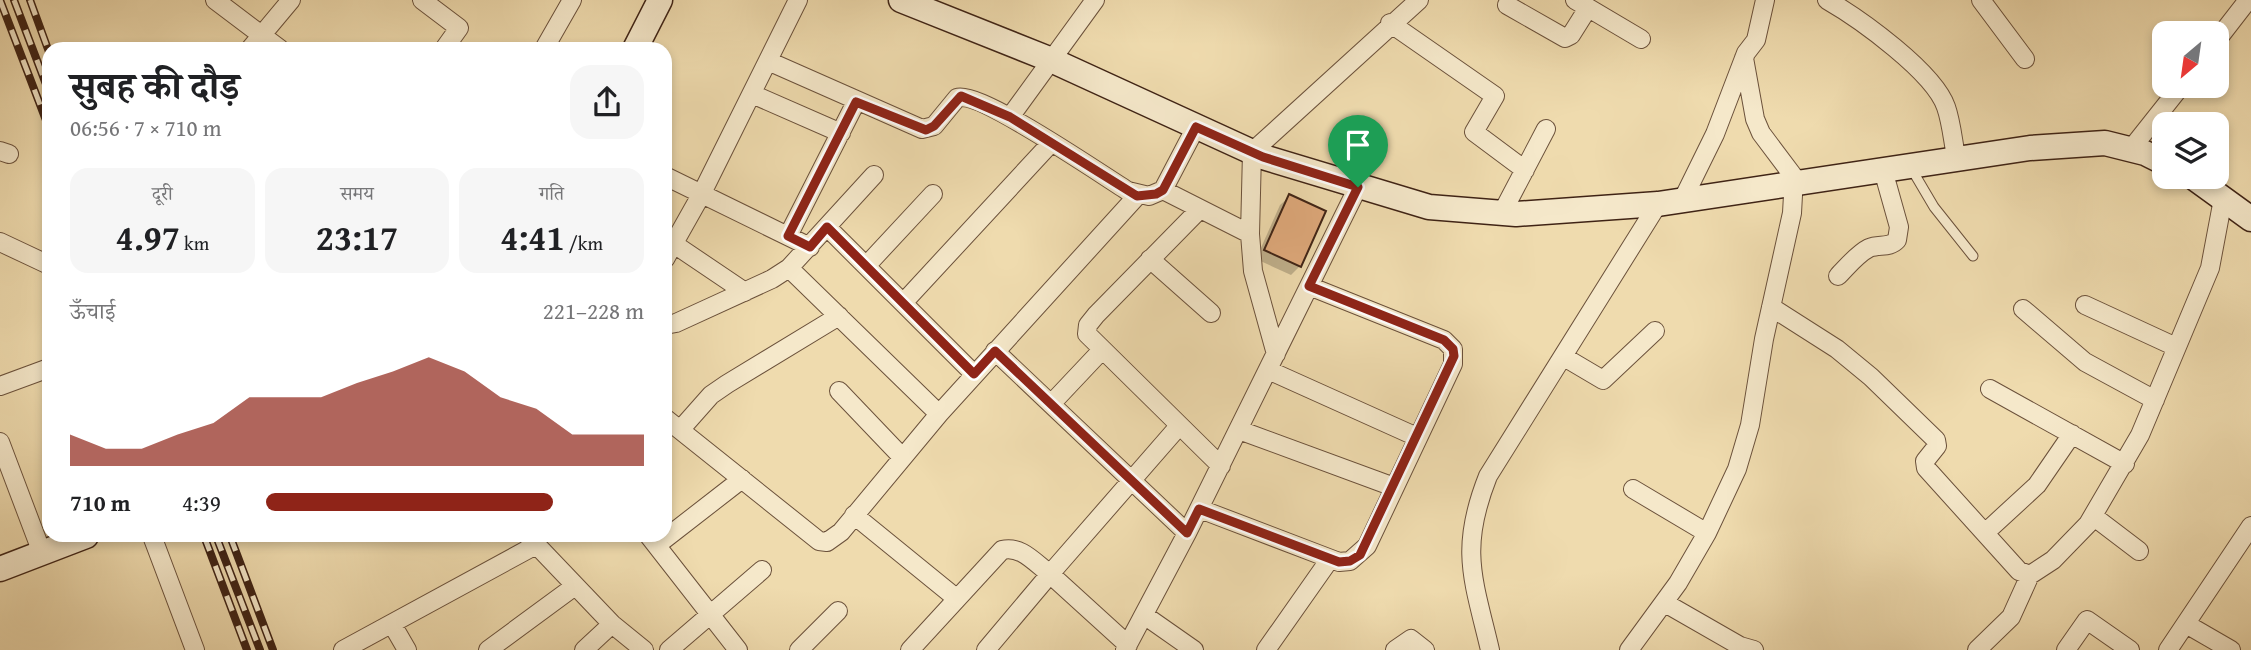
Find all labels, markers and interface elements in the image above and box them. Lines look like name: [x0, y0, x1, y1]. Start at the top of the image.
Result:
north arrow: [2152, 21, 2230, 98]
map controls: [2152, 21, 2229, 189]
text: सुबह की दौड़: [70, 57, 239, 113]
button: share: [570, 65, 644, 139]
text: 06:56 · 7 × 710 m: [70, 111, 222, 144]
button: layers: [2152, 112, 2229, 189]
pin: [1328, 115, 1388, 187]
icon: arrive: [1339, 126, 1377, 164]
text: दूरी: [152, 179, 173, 207]
text: समय: [340, 179, 374, 207]
text: गति: [539, 179, 564, 207]
text: 4.97: [116, 212, 180, 263]
text: 23:17: [316, 212, 398, 263]
text: 4:41: [500, 212, 565, 263]
text: km: [180, 229, 209, 257]
text: /km: [565, 229, 603, 257]
text: ऊँचाई: [70, 294, 115, 327]
text: 221–228 m: [543, 294, 644, 327]
text: 710 m: [70, 486, 131, 519]
text: 4:39: [182, 486, 221, 519]

